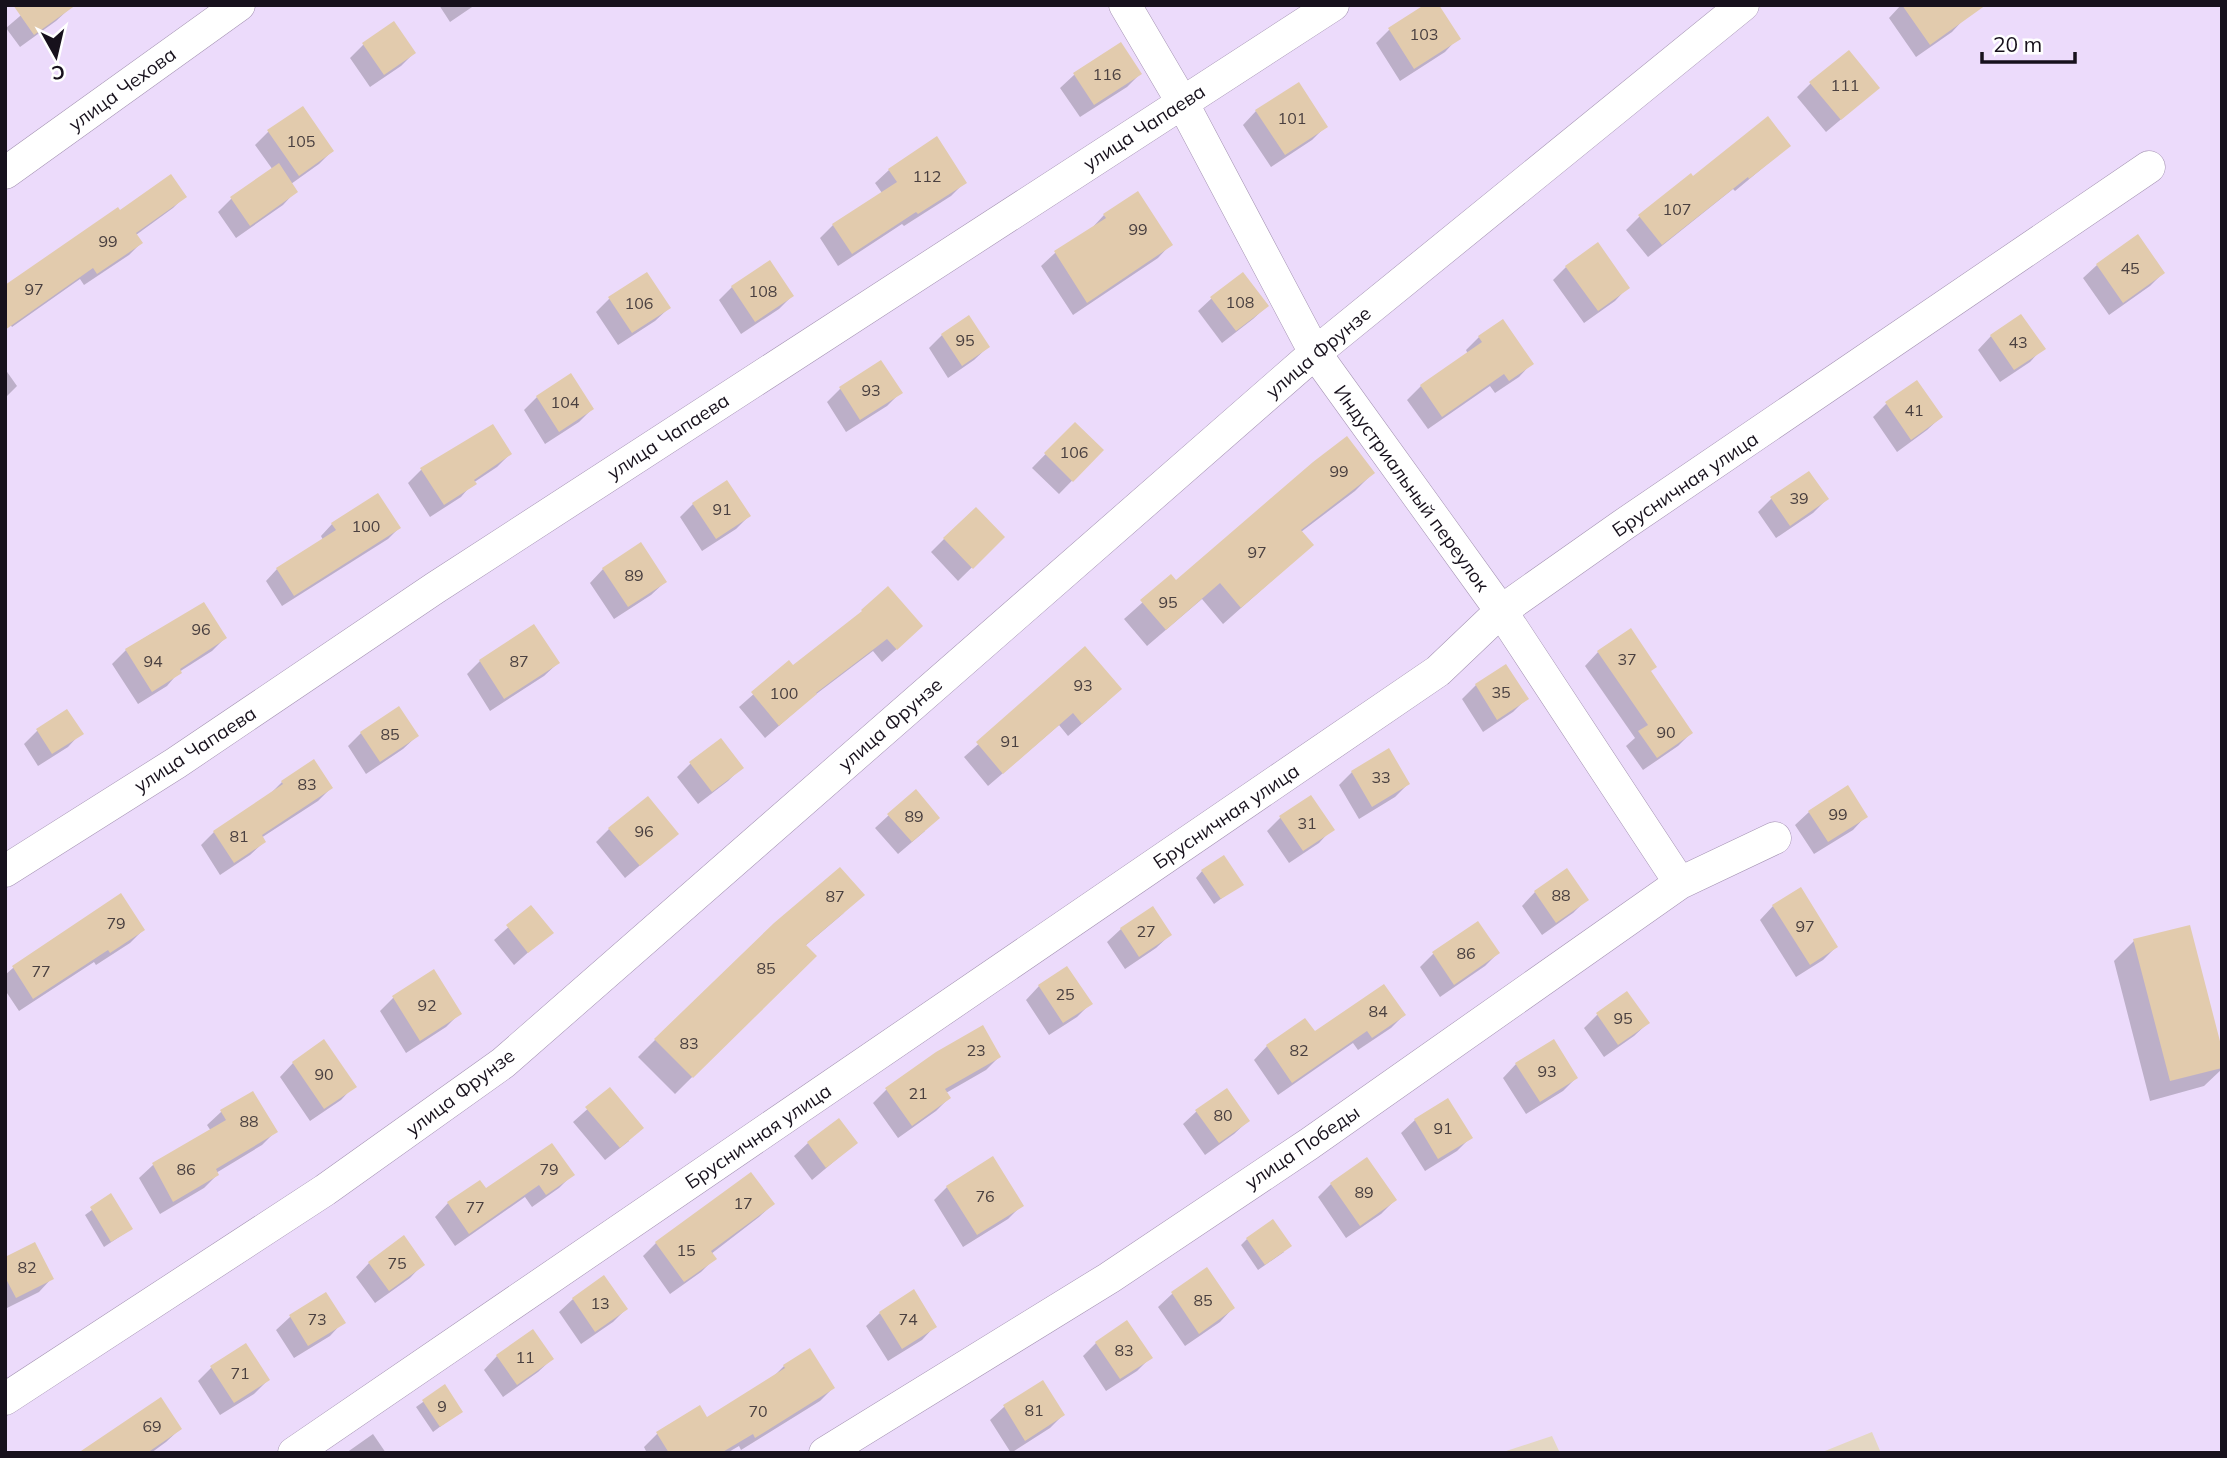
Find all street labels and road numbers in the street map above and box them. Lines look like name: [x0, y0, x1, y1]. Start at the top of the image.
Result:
street label: улица Чехова: [63, 42, 181, 136]
street label: улица Чапаева: [1078, 79, 1210, 175]
street label: улица Фрунзе: [1260, 301, 1376, 403]
street label: Индустриальный переулок: [1329, 380, 1495, 597]
street label: улица Чапаева: [602, 388, 734, 484]
street label: Брусничная улица: [1607, 426, 1763, 542]
street label: улица Фрунзе: [833, 672, 947, 776]
street label: улица Чапаева: [129, 701, 261, 797]
street label: Брусничная улица: [1148, 758, 1304, 874]
street label: улица Фрунзе: [401, 1043, 519, 1141]
street label: Брусничная улица: [680, 1078, 836, 1194]
street label: улица Победы: [1240, 1100, 1364, 1194]

